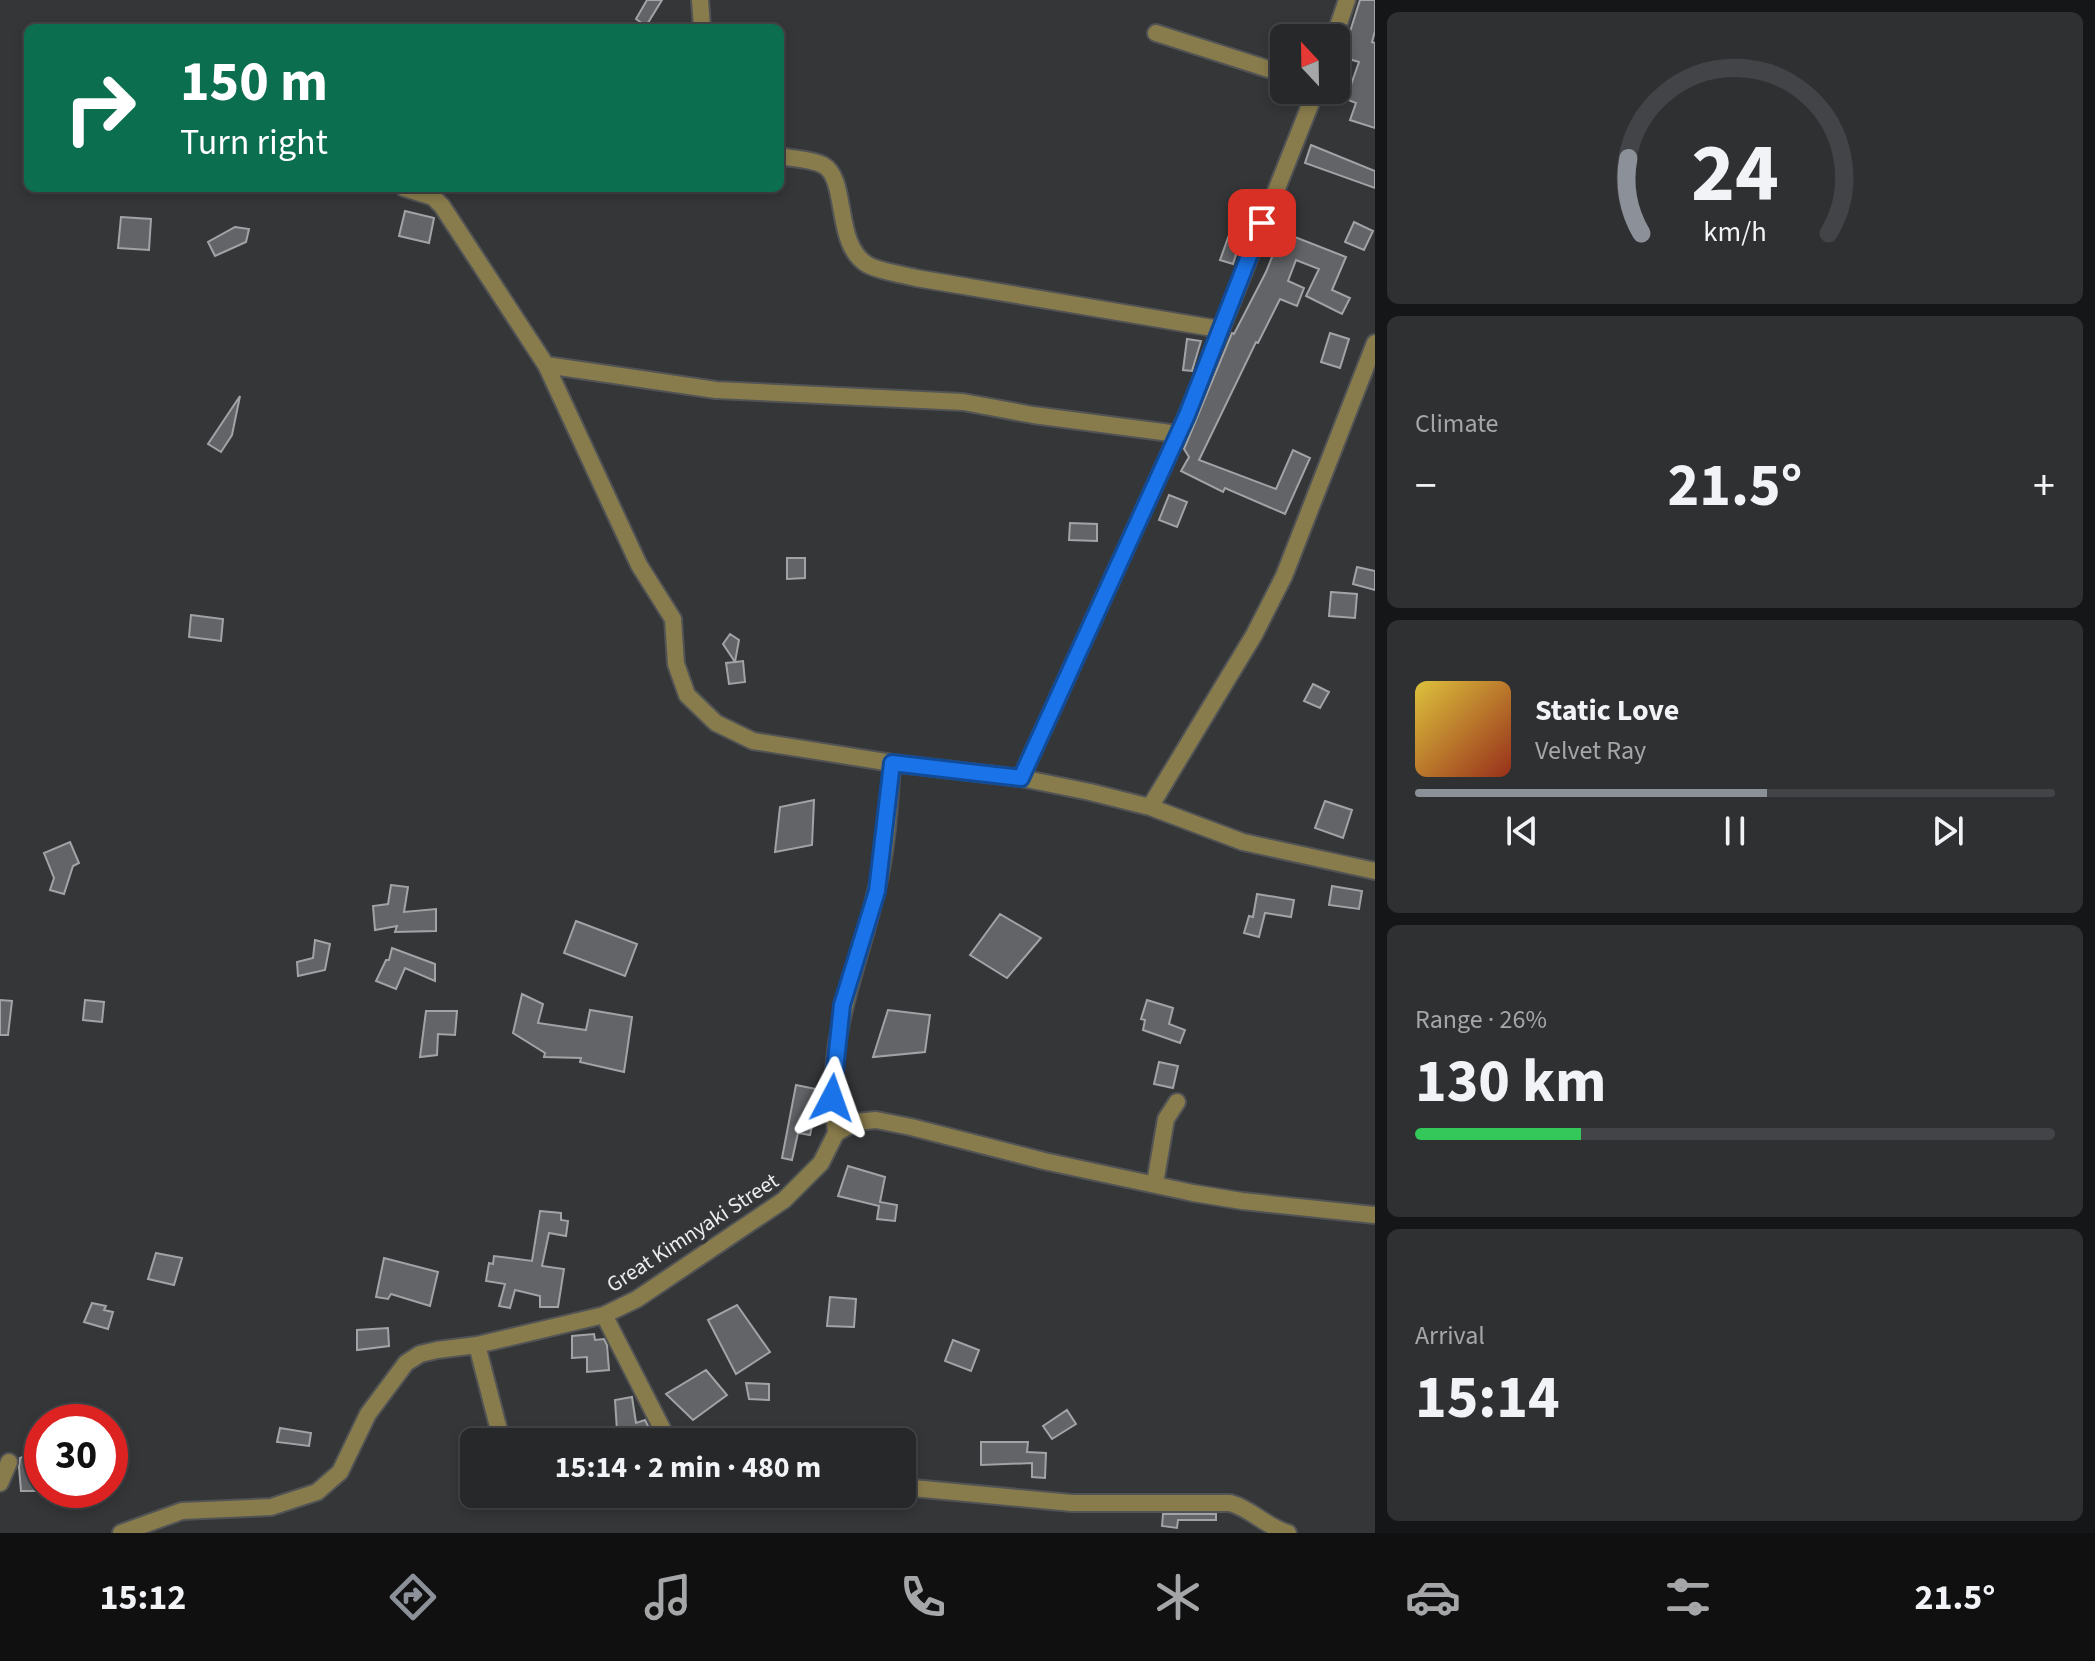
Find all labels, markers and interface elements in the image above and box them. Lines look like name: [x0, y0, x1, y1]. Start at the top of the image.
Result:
north arrow: [1270, 24, 1350, 104]
map controls: [1270, 24, 1350, 104]
text: 150 m: [180, 43, 328, 122]
icon: right: [48, 56, 152, 160]
text: 24: [1691, 115, 1779, 233]
text: Turn right: [180, 117, 328, 168]
pin: [1228, 189, 1296, 257]
icon: arrive: [1240, 201, 1284, 245]
text: km/h: [1703, 212, 1767, 252]
text: Climate: [1415, 405, 1499, 442]
text: 21.5°: [1668, 444, 1802, 529]
text: −: [1415, 455, 1437, 518]
text: +: [2033, 455, 2055, 518]
text: Static Love: [1535, 689, 1679, 732]
text: Velvet Ray: [1535, 732, 1646, 769]
icon: previous: [1500, 809, 1544, 853]
icon: pause: [1713, 809, 1757, 853]
icon: next: [1926, 809, 1970, 853]
text: Range · 26%: [1415, 1001, 1547, 1038]
text: 130 km: [1415, 1040, 1606, 1125]
position arrow: [790, 1056, 874, 1140]
street label: Great Kimnyaki Street: [600, 1165, 785, 1301]
text: Arrival: [1415, 1317, 1485, 1354]
text: 15:14: [1415, 1356, 1560, 1441]
speed limit sign: 30: [24, 1404, 128, 1508]
text: 15:14 · 2 min · 480 m: [555, 1446, 821, 1489]
icon: directions: [385, 1569, 441, 1625]
icon: music: [640, 1569, 696, 1625]
icon: phone: [895, 1569, 951, 1625]
icon: climate: [1150, 1569, 1206, 1625]
icon: car: [1405, 1569, 1461, 1625]
icon: filters: [1660, 1569, 1716, 1625]
text: 15:12: [99, 1572, 186, 1623]
text: 21.5°: [1915, 1572, 1995, 1623]

